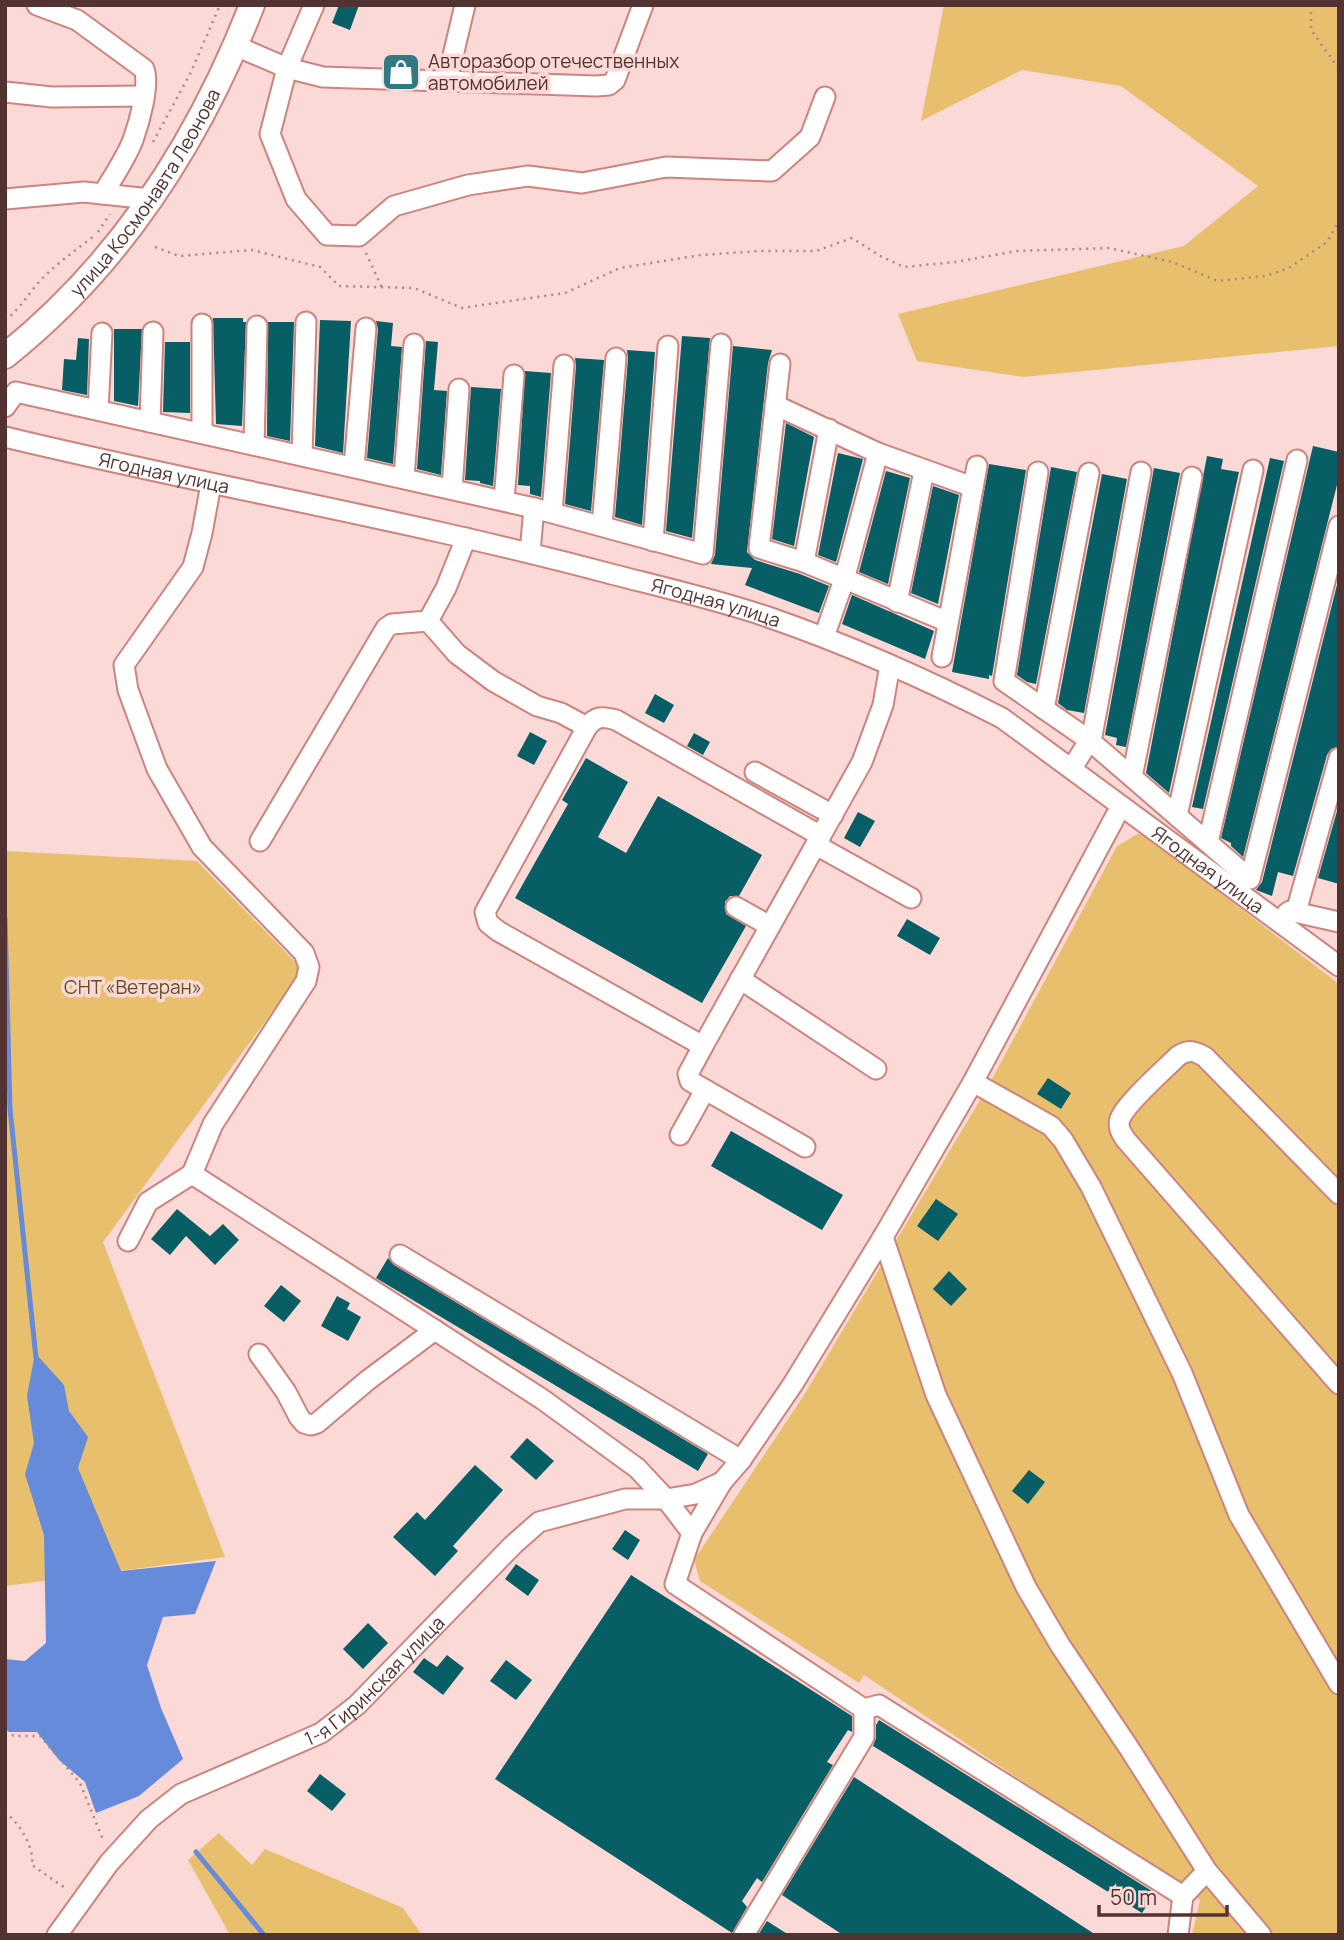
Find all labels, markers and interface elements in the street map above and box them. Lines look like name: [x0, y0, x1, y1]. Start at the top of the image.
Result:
place label: Авторазбор отечественных автомобилей: [428, 48, 679, 96]
shop icon: Авторазбор отечественных автомобилей: [380, 51, 422, 93]
street label: улица Космонавта Леонова: [64, 84, 226, 302]
street label: Ягодная улица: [96, 446, 232, 500]
street label: Ягодная улица: [649, 572, 784, 633]
street label: Ягодная улица: [1147, 820, 1269, 919]
park label: СНТ «Ветеран»: [64, 974, 202, 1000]
street label: 1-я Гиринская улица: [300, 1610, 450, 1752]
scale bar: [1099, 1874, 1227, 1918]
text: 50 m: [1110, 1883, 1157, 1911]

